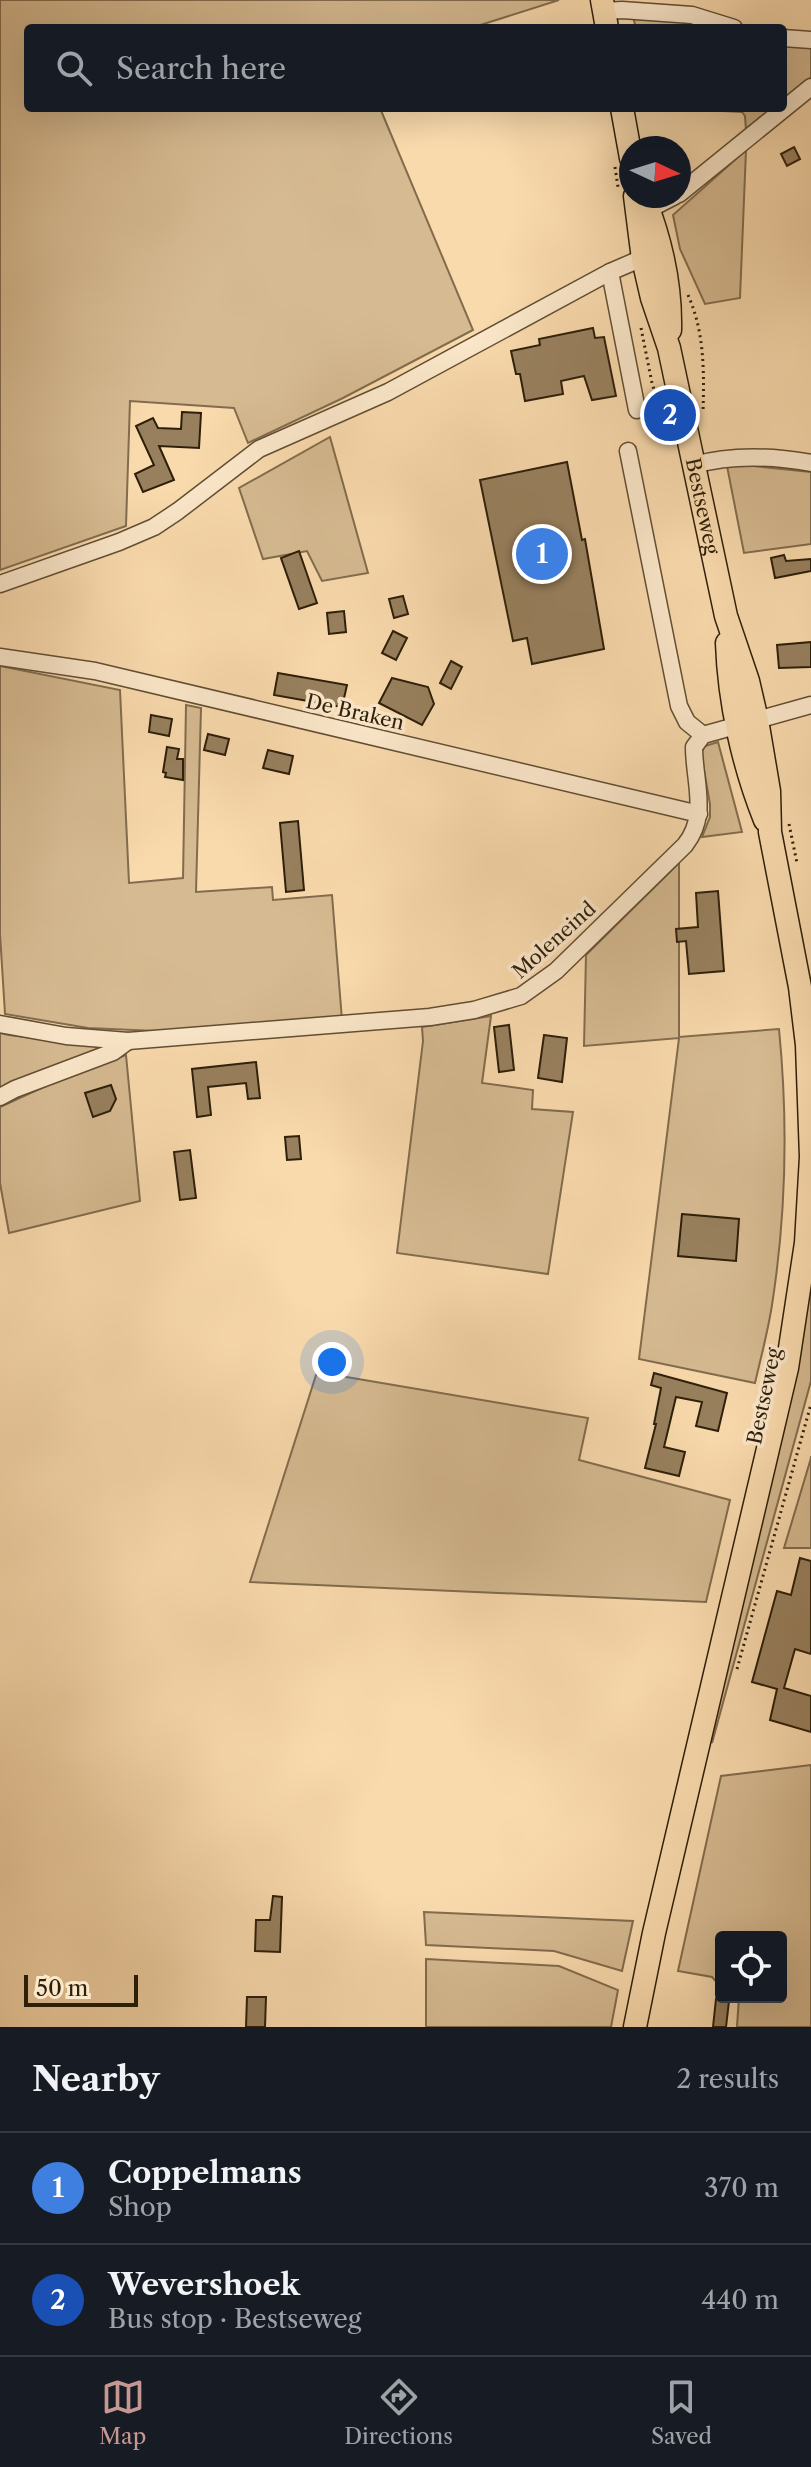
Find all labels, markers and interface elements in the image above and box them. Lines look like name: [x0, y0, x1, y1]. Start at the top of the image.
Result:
search box: [24, 24, 787, 112]
icon: search: [52, 46, 96, 90]
text: Search here: [116, 50, 286, 87]
north arrow: [619, 136, 691, 208]
pin: 2: [644, 385, 696, 445]
street label: Bestseweg: [681, 456, 725, 557]
pin: 1: [516, 524, 568, 584]
street label: De Braken: [304, 689, 407, 735]
street label: Moleneind: [507, 896, 601, 984]
your location: [312, 1342, 352, 1382]
street label: Bestseweg: [742, 1345, 786, 1447]
map controls: [715, 1931, 787, 2003]
button: locate: [715, 1931, 787, 2003]
scale bar: [24, 1971, 138, 2007]
text: 50 m: [36, 1975, 88, 2002]
text: Nearby: [32, 2058, 160, 2100]
text: 2 results: [676, 2063, 779, 2095]
text: Coppelmans: [108, 2154, 302, 2191]
text: 1: [52, 2172, 64, 2204]
text: 370 m: [704, 2172, 779, 2204]
text: Shop: [108, 2191, 172, 2223]
text: Wevershoek: [108, 2266, 300, 2303]
text: 2: [50, 2284, 66, 2316]
text: 440 m: [701, 2284, 779, 2316]
text: Bus stop · Bestseweg: [108, 2303, 362, 2335]
tab: Map: [99, 2375, 146, 2450]
tab: Directions: [344, 2375, 453, 2450]
tab: Saved: [651, 2375, 712, 2450]

